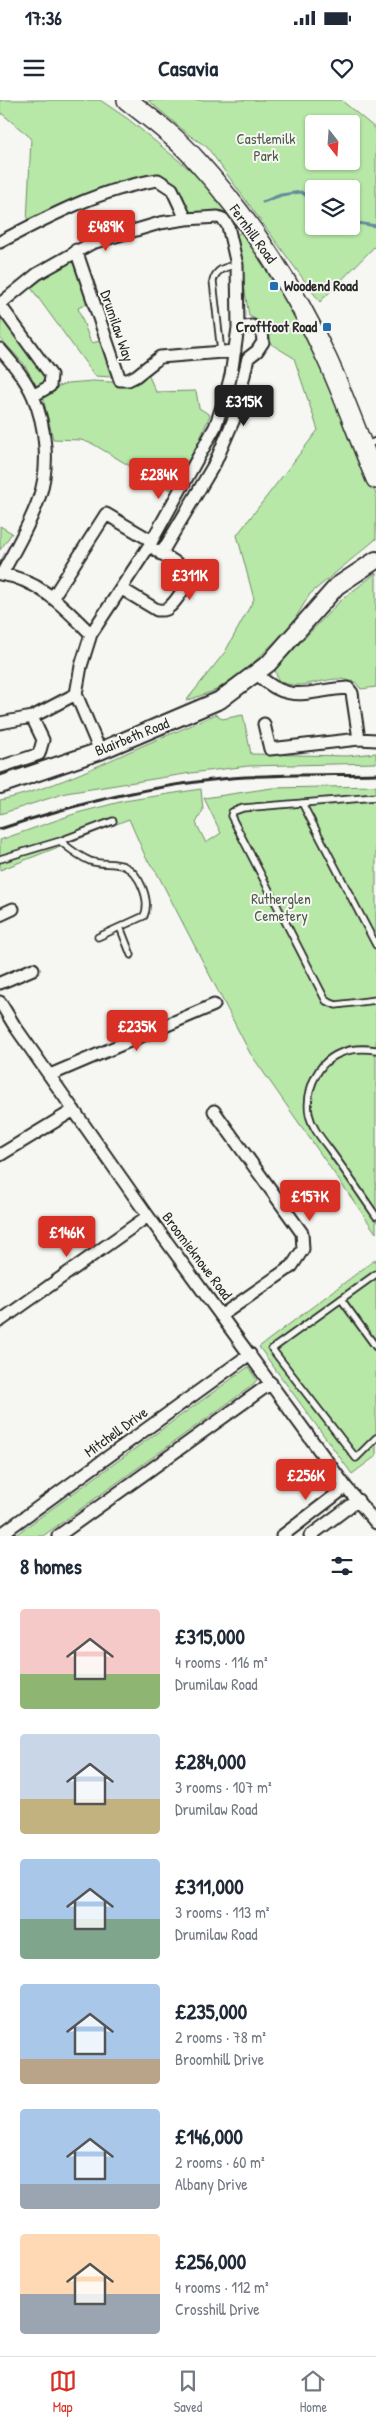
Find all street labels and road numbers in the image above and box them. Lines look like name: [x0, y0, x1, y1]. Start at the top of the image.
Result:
street label: Fernhill Road: [224, 199, 282, 268]
street label: Drumilaw Way: [95, 287, 139, 364]
street label: Blairbeth Road: [92, 712, 172, 761]
street label: Broomieknowe Road: [157, 1207, 237, 1304]
street label: Mitchell Drive: [80, 1401, 152, 1462]

